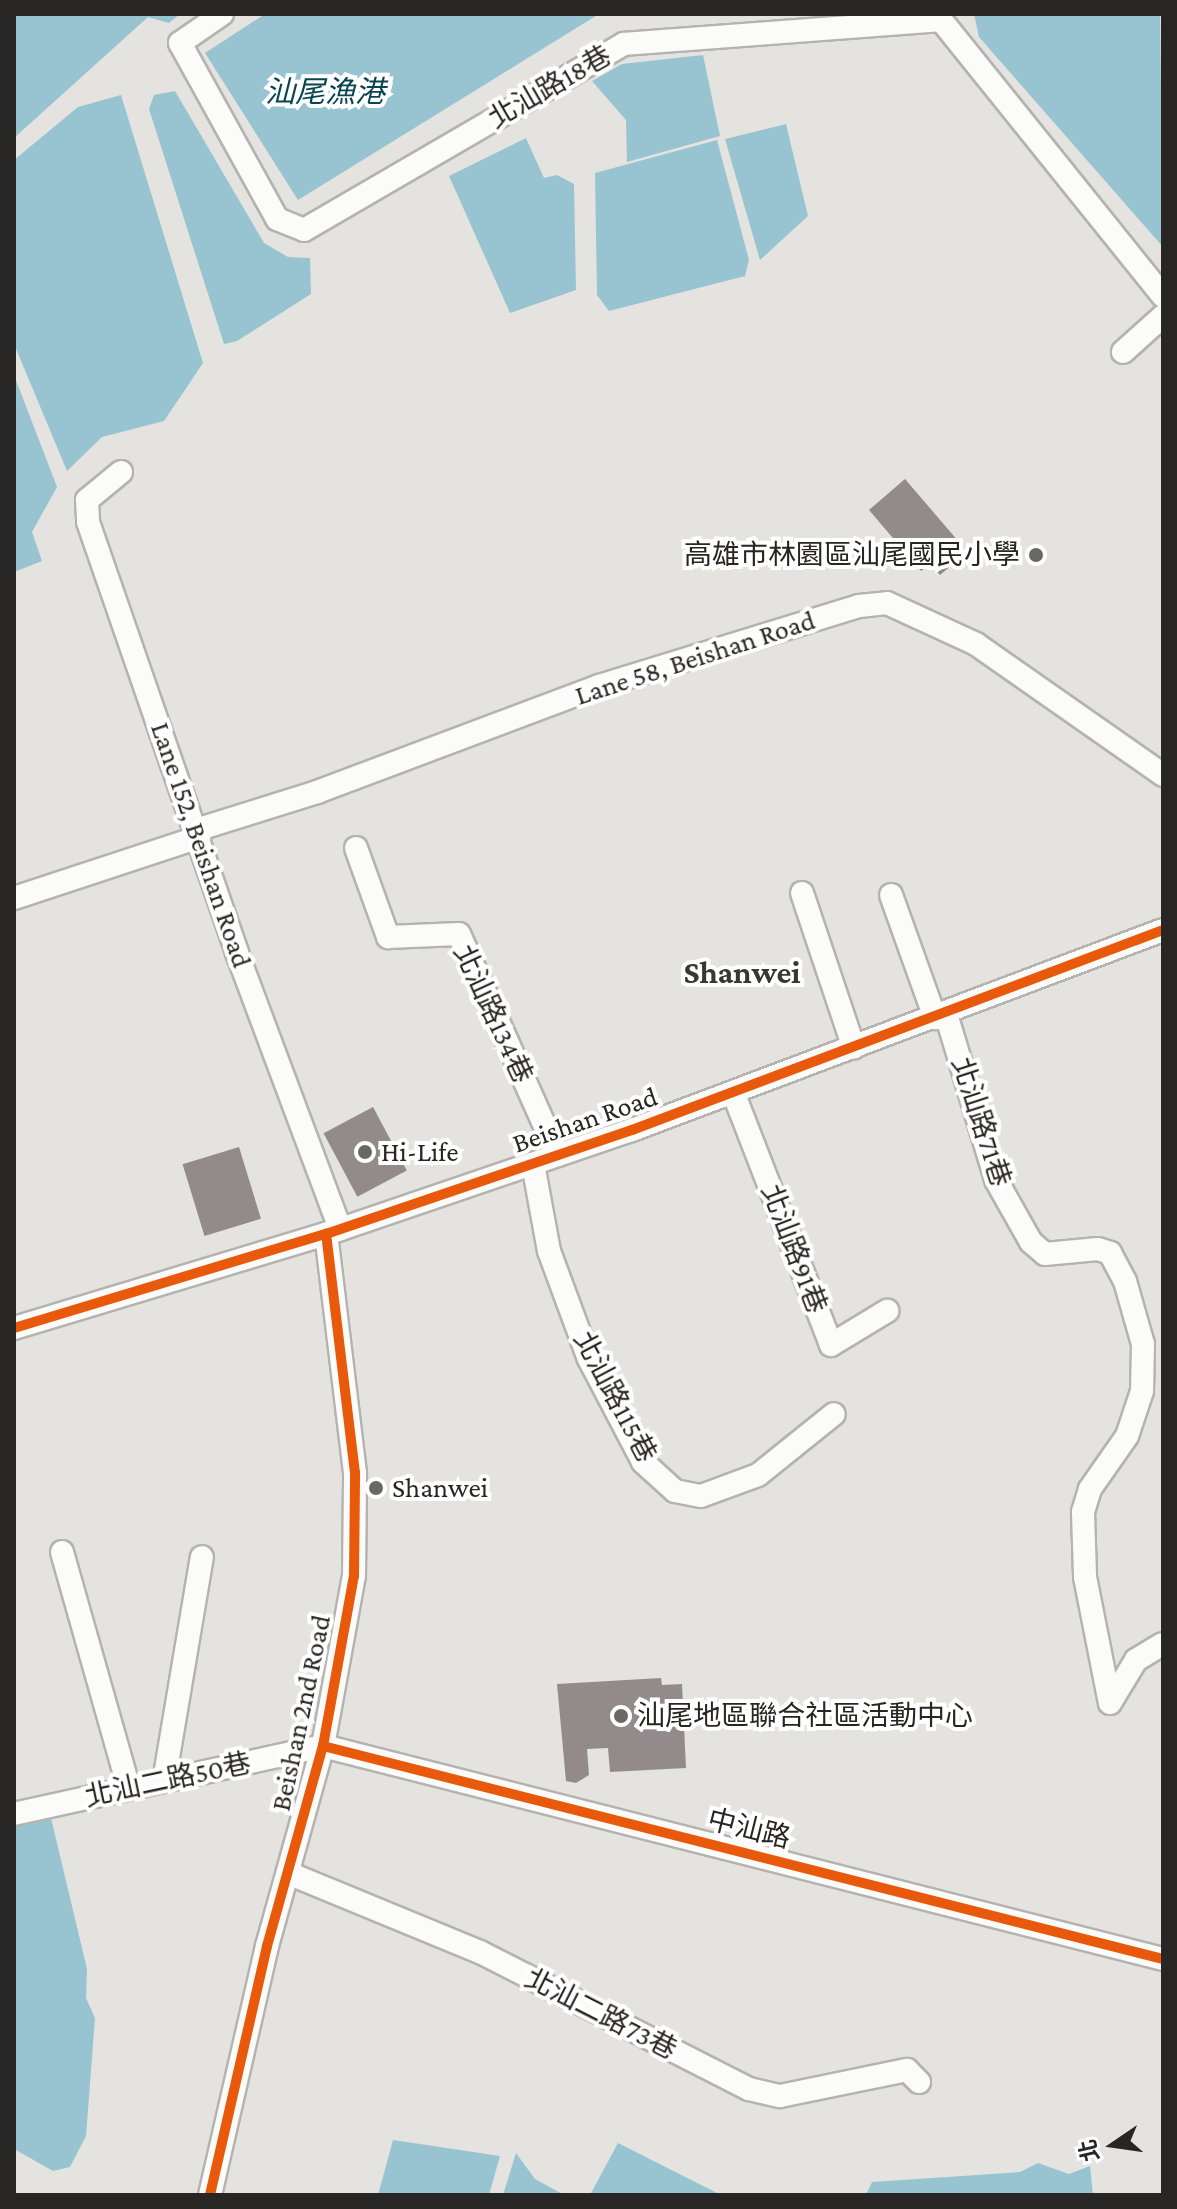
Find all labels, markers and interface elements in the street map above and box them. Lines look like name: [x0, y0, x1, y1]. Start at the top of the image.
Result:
street label: 北汕路18巷: [483, 38, 617, 136]
water label: 汕尾漁港: [265, 74, 385, 110]
place label: 高雄市林園區汕尾國民小學: [684, 538, 1020, 572]
marker: 高雄市林園區汕尾國民小學: [1027, 546, 1045, 564]
street label: Lane 58, Beishan Road: [571, 603, 819, 713]
street label: Lane 152, Beishan Road: [143, 718, 259, 972]
street label: 北汕路134巷: [446, 939, 540, 1089]
district label: Shanwei: [683, 953, 801, 991]
street label: 北汕路71巷: [944, 1053, 1018, 1191]
street label: Beishan Road: [508, 1080, 662, 1160]
place label: Hi-Life: [381, 1135, 459, 1169]
marker: Hi-Life: [356, 1143, 374, 1161]
street label: 北汕路91巷: [754, 1180, 834, 1318]
street label: 北汕路115巷: [566, 1326, 664, 1468]
place label: Shanwei: [392, 1471, 488, 1505]
marker: Shanwei: [367, 1479, 385, 1497]
street label: Beishan 2nd Road: [264, 1612, 338, 1814]
place label: 汕尾地區聯合社區活動中心: [637, 1699, 973, 1733]
marker: 汕尾地區聯合社區活動中心: [612, 1707, 630, 1725]
street label: 北汕二路50巷: [82, 1746, 254, 1814]
street label: 中汕路: [704, 1803, 794, 1855]
street label: 北汕二路73巷: [519, 1961, 683, 2067]
north arrow: [1073, 2105, 1153, 2185]
text: 北: [1074, 2137, 1104, 2164]

